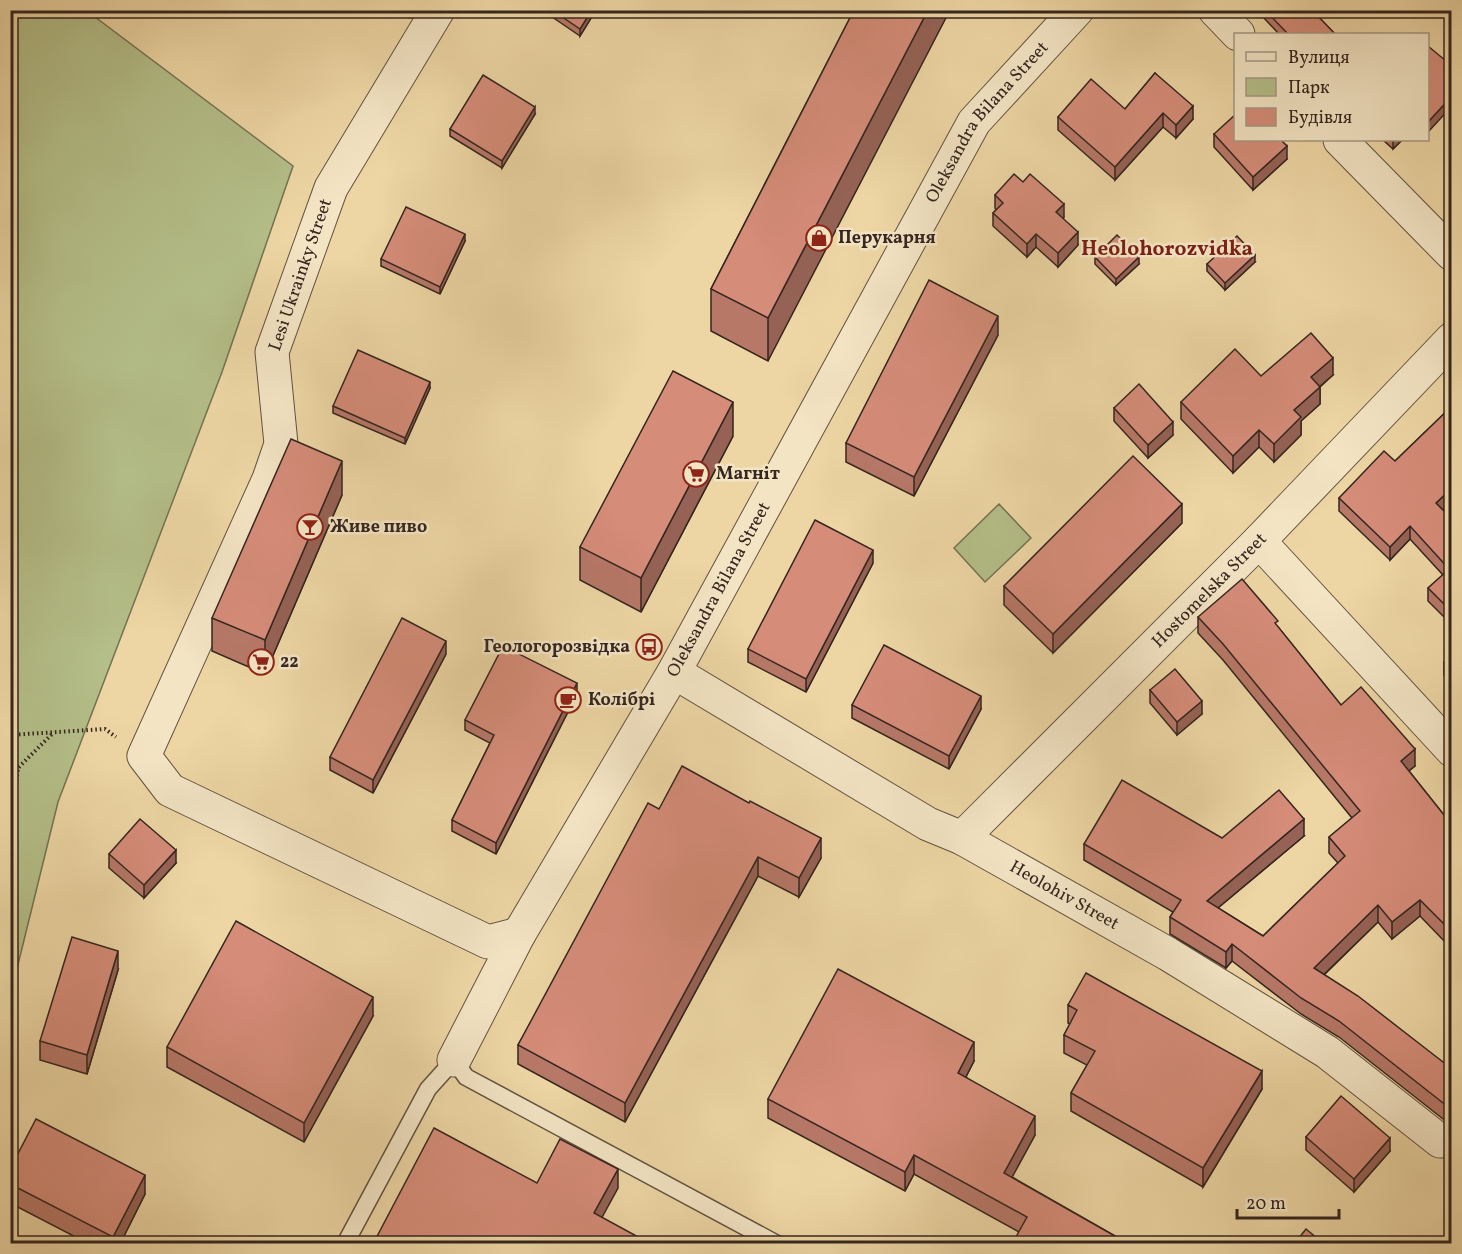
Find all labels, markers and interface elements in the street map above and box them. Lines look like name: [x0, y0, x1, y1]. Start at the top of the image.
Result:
legend: [1234, 33, 1429, 141]
street label: Oleksandra Bilana Street: [920, 36, 1055, 208]
text: Вулиця: [1288, 46, 1350, 71]
text: Парк: [1288, 76, 1330, 101]
text: Будівля: [1288, 106, 1352, 131]
street label: Lesi Ukrainky Street: [263, 195, 339, 355]
shop icon: Перукарня: [804, 223, 834, 253]
place label: Перукарня: [838, 226, 936, 251]
district label: Heolohorozvidka: [1081, 235, 1253, 264]
supermarket icon: Магніт: [681, 459, 711, 489]
place label: Магніт: [716, 462, 780, 487]
street label: Oleksandra Bilana Street: [661, 498, 777, 682]
bar icon: Живе пиво: [295, 512, 325, 542]
place label: Живе пиво: [330, 515, 427, 540]
street label: Hostomelska Street: [1146, 527, 1273, 654]
bus stop icon: Геологорозвідка: [634, 632, 664, 662]
place label: Геологорозвідка: [484, 635, 630, 660]
supermarket icon: 22: [246, 647, 276, 677]
place label: 22: [280, 650, 299, 675]
cafe icon: Колібрі: [553, 685, 583, 715]
place label: Колібрі: [588, 688, 655, 713]
street label: Heolohiv Street: [1005, 855, 1124, 936]
scale bar: [1237, 1182, 1339, 1220]
text: 20 m: [1246, 1192, 1286, 1217]

